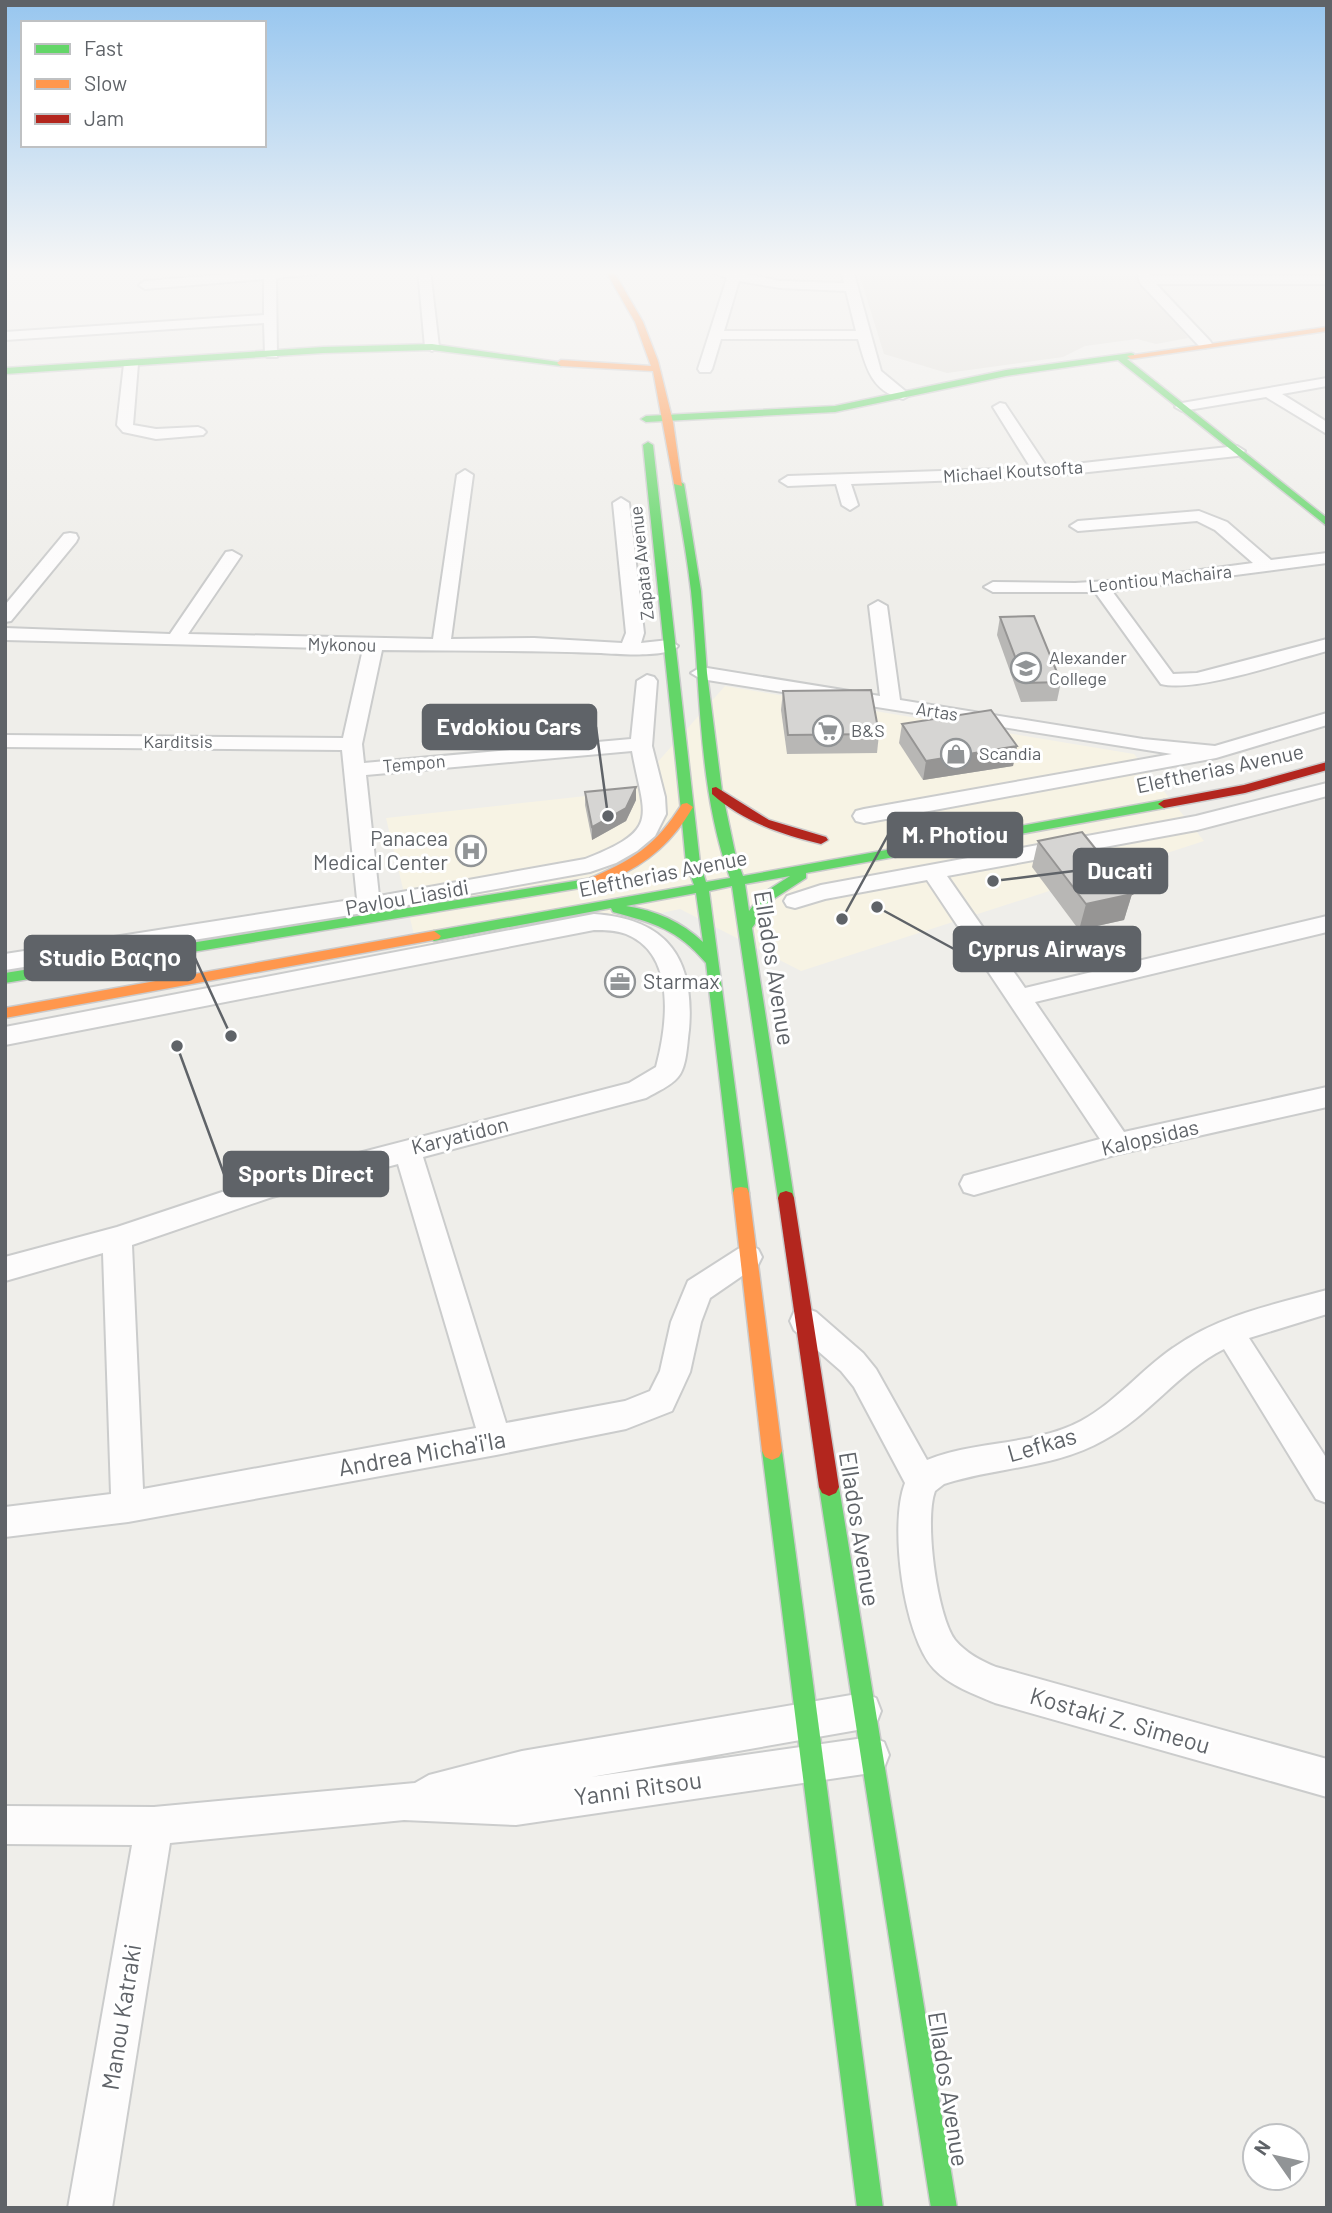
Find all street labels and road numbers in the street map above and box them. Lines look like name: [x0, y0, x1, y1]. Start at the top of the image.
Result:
street label: Michael Koutsofta: [942, 455, 1084, 487]
street label: Zapata Avenue: [624, 505, 658, 621]
street label: Leontiou Machaira: [1087, 560, 1233, 596]
street label: Mykonou: [307, 632, 377, 656]
street label: Artas: [915, 697, 960, 725]
street label: Karditsis: [143, 730, 213, 752]
street label: Eleftherias Avenue: [1134, 738, 1306, 798]
street label: Tempon: [382, 749, 446, 777]
street label: Eleftherias Avenue: [576, 844, 749, 901]
street label: Pavlou Liasidi: [343, 873, 470, 920]
street label: Ellados Avenue: [749, 888, 802, 1047]
street label: Karyatidon: [409, 1110, 511, 1159]
street label: Kalopsidas: [1099, 1113, 1201, 1160]
street label: Lefkas: [1004, 1420, 1079, 1467]
street label: Andrea Micha'i'la: [336, 1424, 508, 1482]
street label: Ellados Avenue: [834, 1449, 887, 1608]
street label: Kostaki Z. Simeou: [1027, 1680, 1214, 1759]
street label: Yanni Ritsou: [572, 1764, 703, 1811]
street label: Manou Katraki: [95, 1942, 146, 2092]
street label: Ellados Avenue: [923, 2009, 976, 2168]

